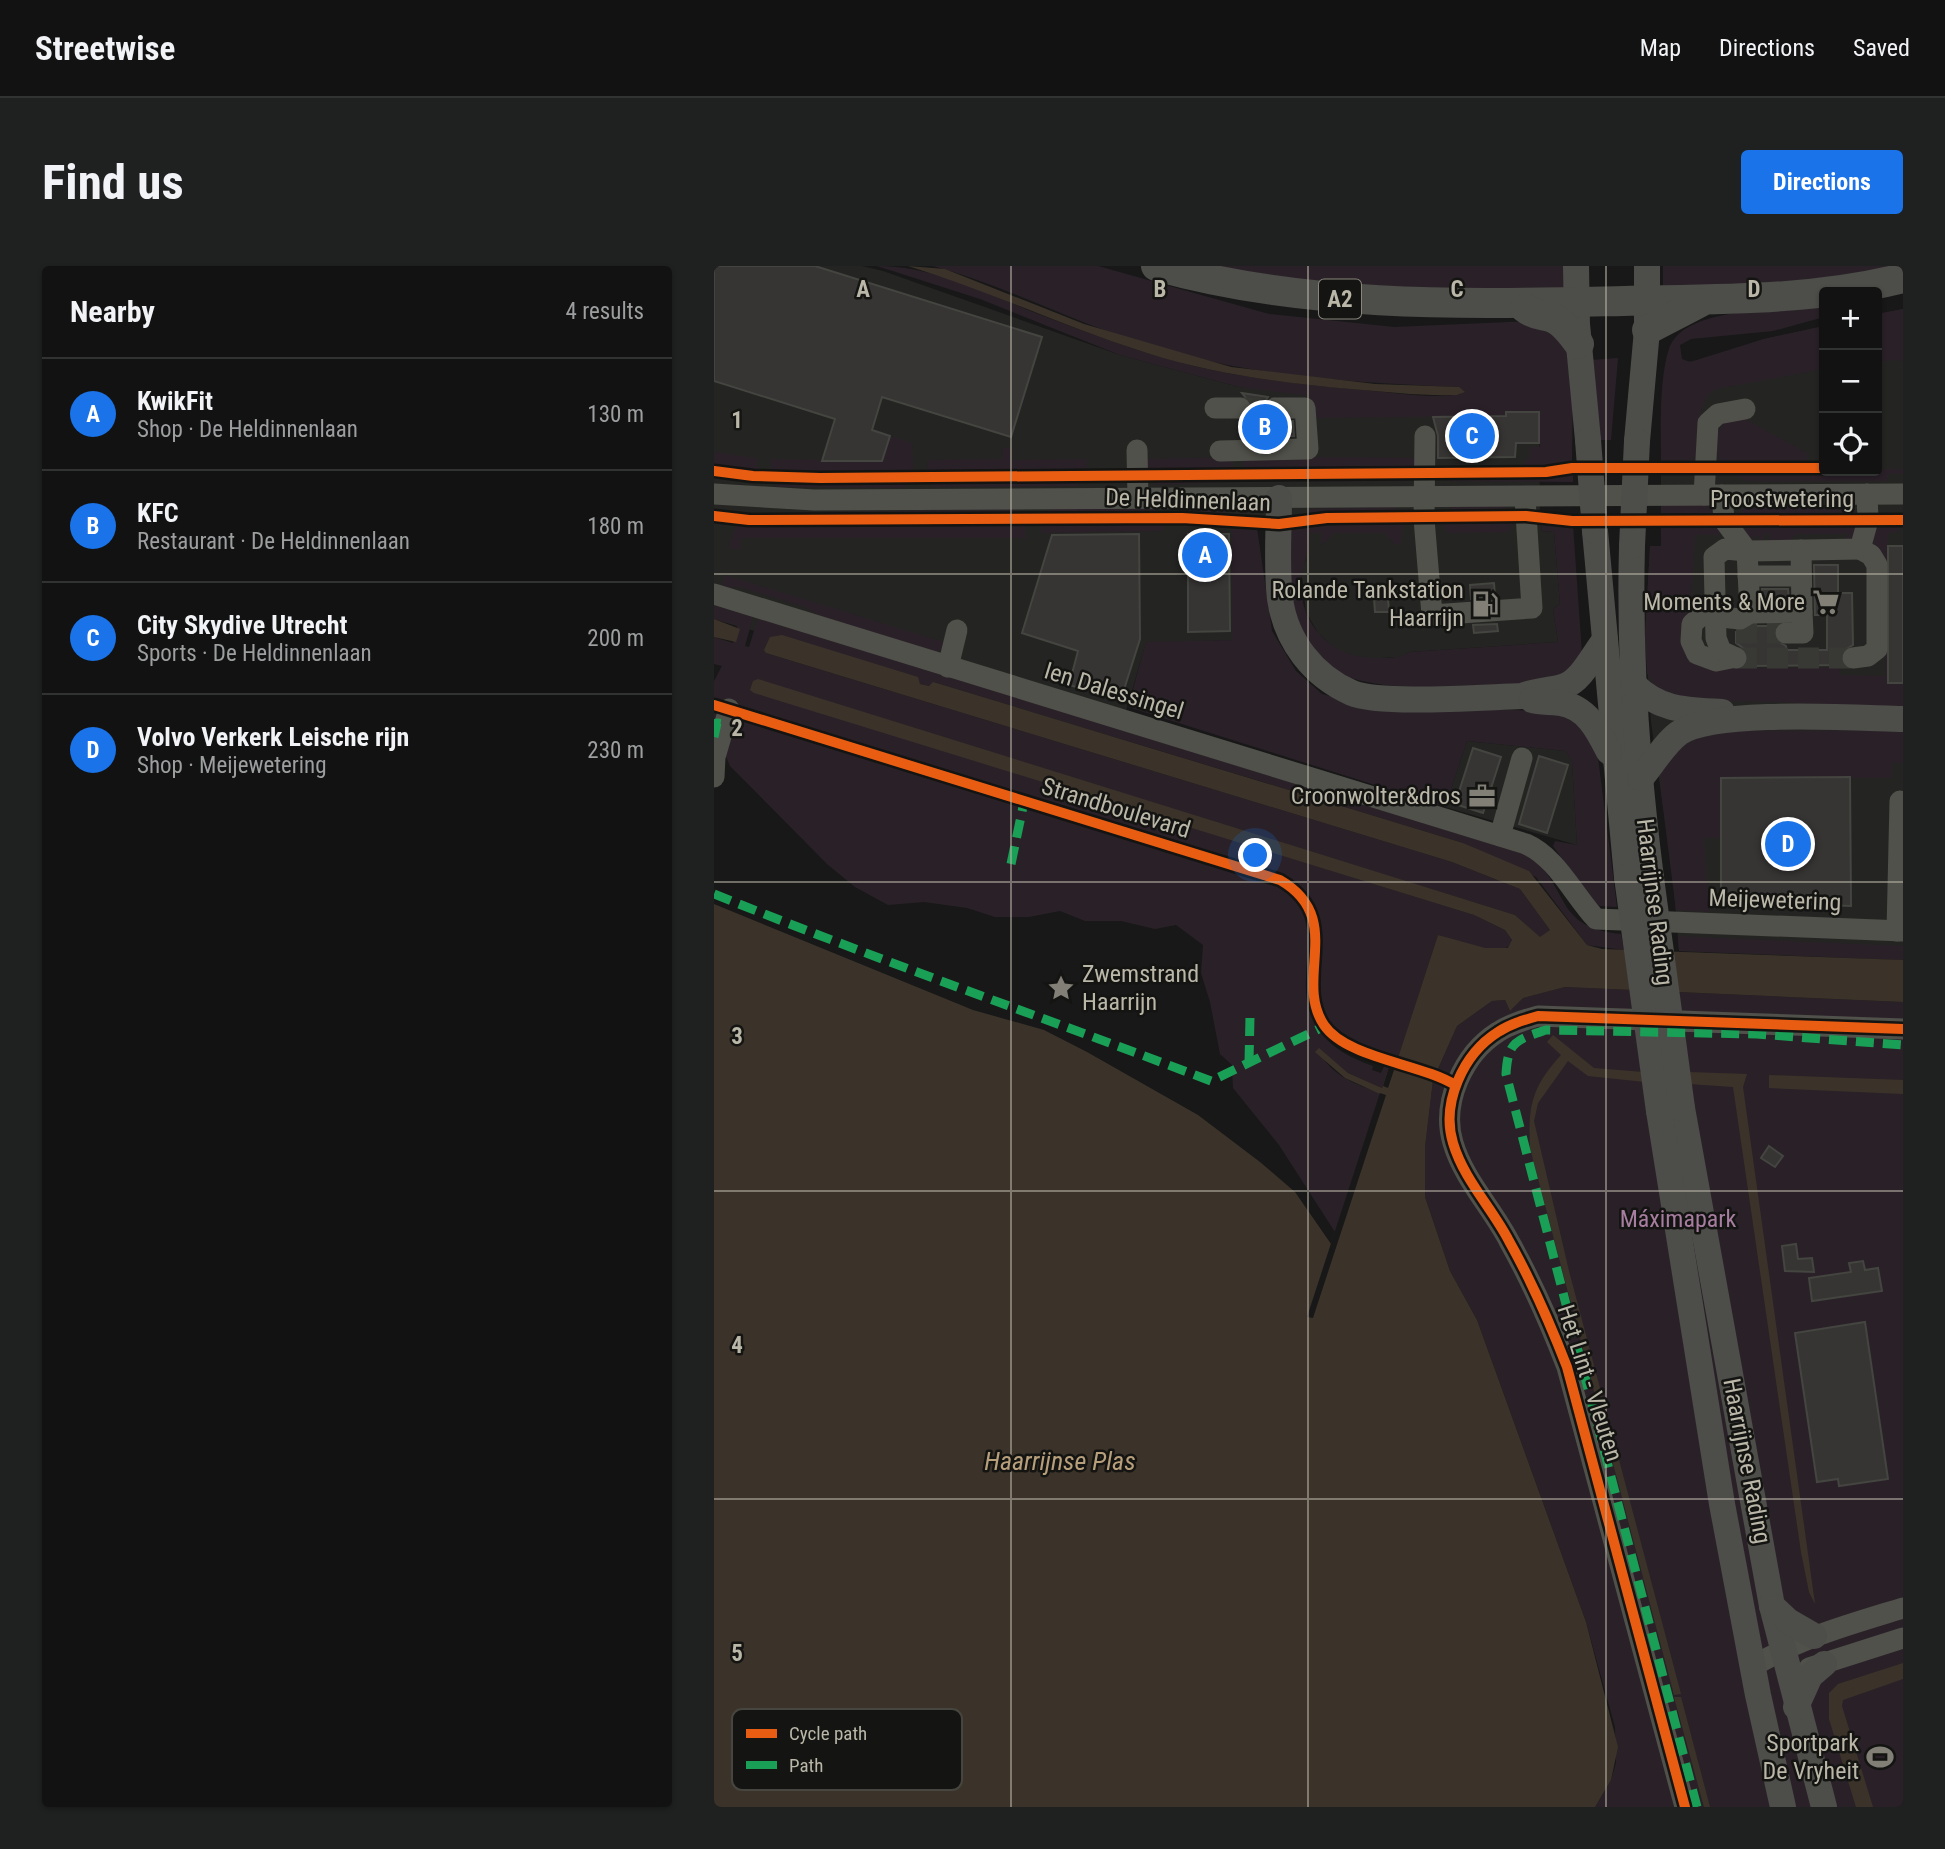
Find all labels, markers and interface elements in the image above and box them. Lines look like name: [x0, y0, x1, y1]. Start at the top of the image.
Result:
text: Streetwise: [35, 29, 175, 68]
text: Map: [1640, 34, 1681, 62]
text: Directions: [1719, 34, 1815, 62]
text: Saved: [1853, 34, 1910, 62]
button: Directions: [1741, 150, 1903, 214]
text: Find us: [42, 154, 184, 211]
text: A: [856, 276, 870, 303]
text: B: [1154, 276, 1166, 303]
text: C: [1450, 276, 1464, 303]
text: D: [1748, 276, 1761, 303]
road number: A2: [1319, 280, 1361, 318]
map controls: [1819, 287, 1882, 476]
button: +: [1819, 287, 1882, 350]
text: Nearby: [70, 294, 155, 329]
text: 4 results: [566, 298, 644, 325]
button: −: [1819, 350, 1882, 413]
text: KwikFit: [137, 386, 213, 416]
text: A: [86, 401, 100, 428]
text: 130 m: [587, 401, 644, 428]
pin: B: [1242, 401, 1288, 453]
text: 1: [731, 407, 743, 434]
pin: C: [1449, 410, 1495, 462]
button: locate: [1819, 413, 1882, 476]
text: Shop · De Heldinnenlaan: [137, 416, 358, 443]
street label: De Heldinnenlaan: [1105, 483, 1271, 517]
street label: Proostwetering: [1710, 485, 1854, 513]
text: KFC: [137, 498, 179, 528]
text: B: [87, 513, 99, 540]
text: 180 m: [587, 513, 644, 540]
text: Restaurant · De Heldinnenlaan: [137, 528, 410, 555]
pin: A: [1182, 529, 1228, 581]
place label: Rolande Tankstation Haarrijn: [1271, 576, 1464, 632]
supermarket icon: Moments & More: [1811, 587, 1841, 617]
place label: Moments & More: [1643, 588, 1805, 616]
fuel station icon: Rolande Tankstation Haarrijn: [1470, 589, 1500, 619]
text: City Skydive Utrecht: [137, 610, 348, 640]
text: C: [86, 625, 100, 652]
text: 200 m: [587, 625, 644, 652]
text: Sports · De Heldinnenlaan: [137, 640, 372, 667]
street label: Ien Dalessingel: [1041, 657, 1187, 725]
text: 2: [731, 715, 743, 742]
text: Volvo Verkerk Leische rijn: [137, 722, 409, 752]
text: D: [87, 737, 100, 764]
text: 230 m: [587, 737, 644, 764]
text: Shop · Meijewetering: [137, 752, 327, 779]
street label: Strandboulevard: [1038, 772, 1194, 844]
office icon: Croonwolter&dros: [1467, 781, 1497, 811]
place label: Croonwolter&dros: [1291, 782, 1461, 810]
street label: Haarrijnse Rading: [1631, 817, 1679, 987]
pin: D: [1765, 818, 1811, 870]
your location: [1238, 838, 1272, 872]
street label: Meijewetering: [1708, 884, 1842, 916]
place label: Zwemstrand Haarrijn: [1082, 960, 1199, 1016]
place icon: Zwemstrand Haarrijn: [1046, 973, 1076, 1003]
text: 3: [731, 1023, 743, 1050]
park label: Máximapark: [1620, 1205, 1737, 1233]
street label: Het Lint - Vleuten: [1551, 1301, 1629, 1465]
text: 4: [731, 1332, 743, 1359]
street label: Haarrijnse Rading: [1717, 1376, 1777, 1546]
water label: Haarrijnse Plas: [984, 1446, 1136, 1476]
text: 5: [731, 1640, 743, 1667]
legend: [732, 1709, 962, 1790]
text: Cycle path: [789, 1722, 867, 1745]
place label: Sportpark De Vryheit: [1762, 1729, 1859, 1785]
sports icon: Sportpark De Vryheit: [1865, 1742, 1895, 1772]
text: Path: [789, 1754, 823, 1777]

